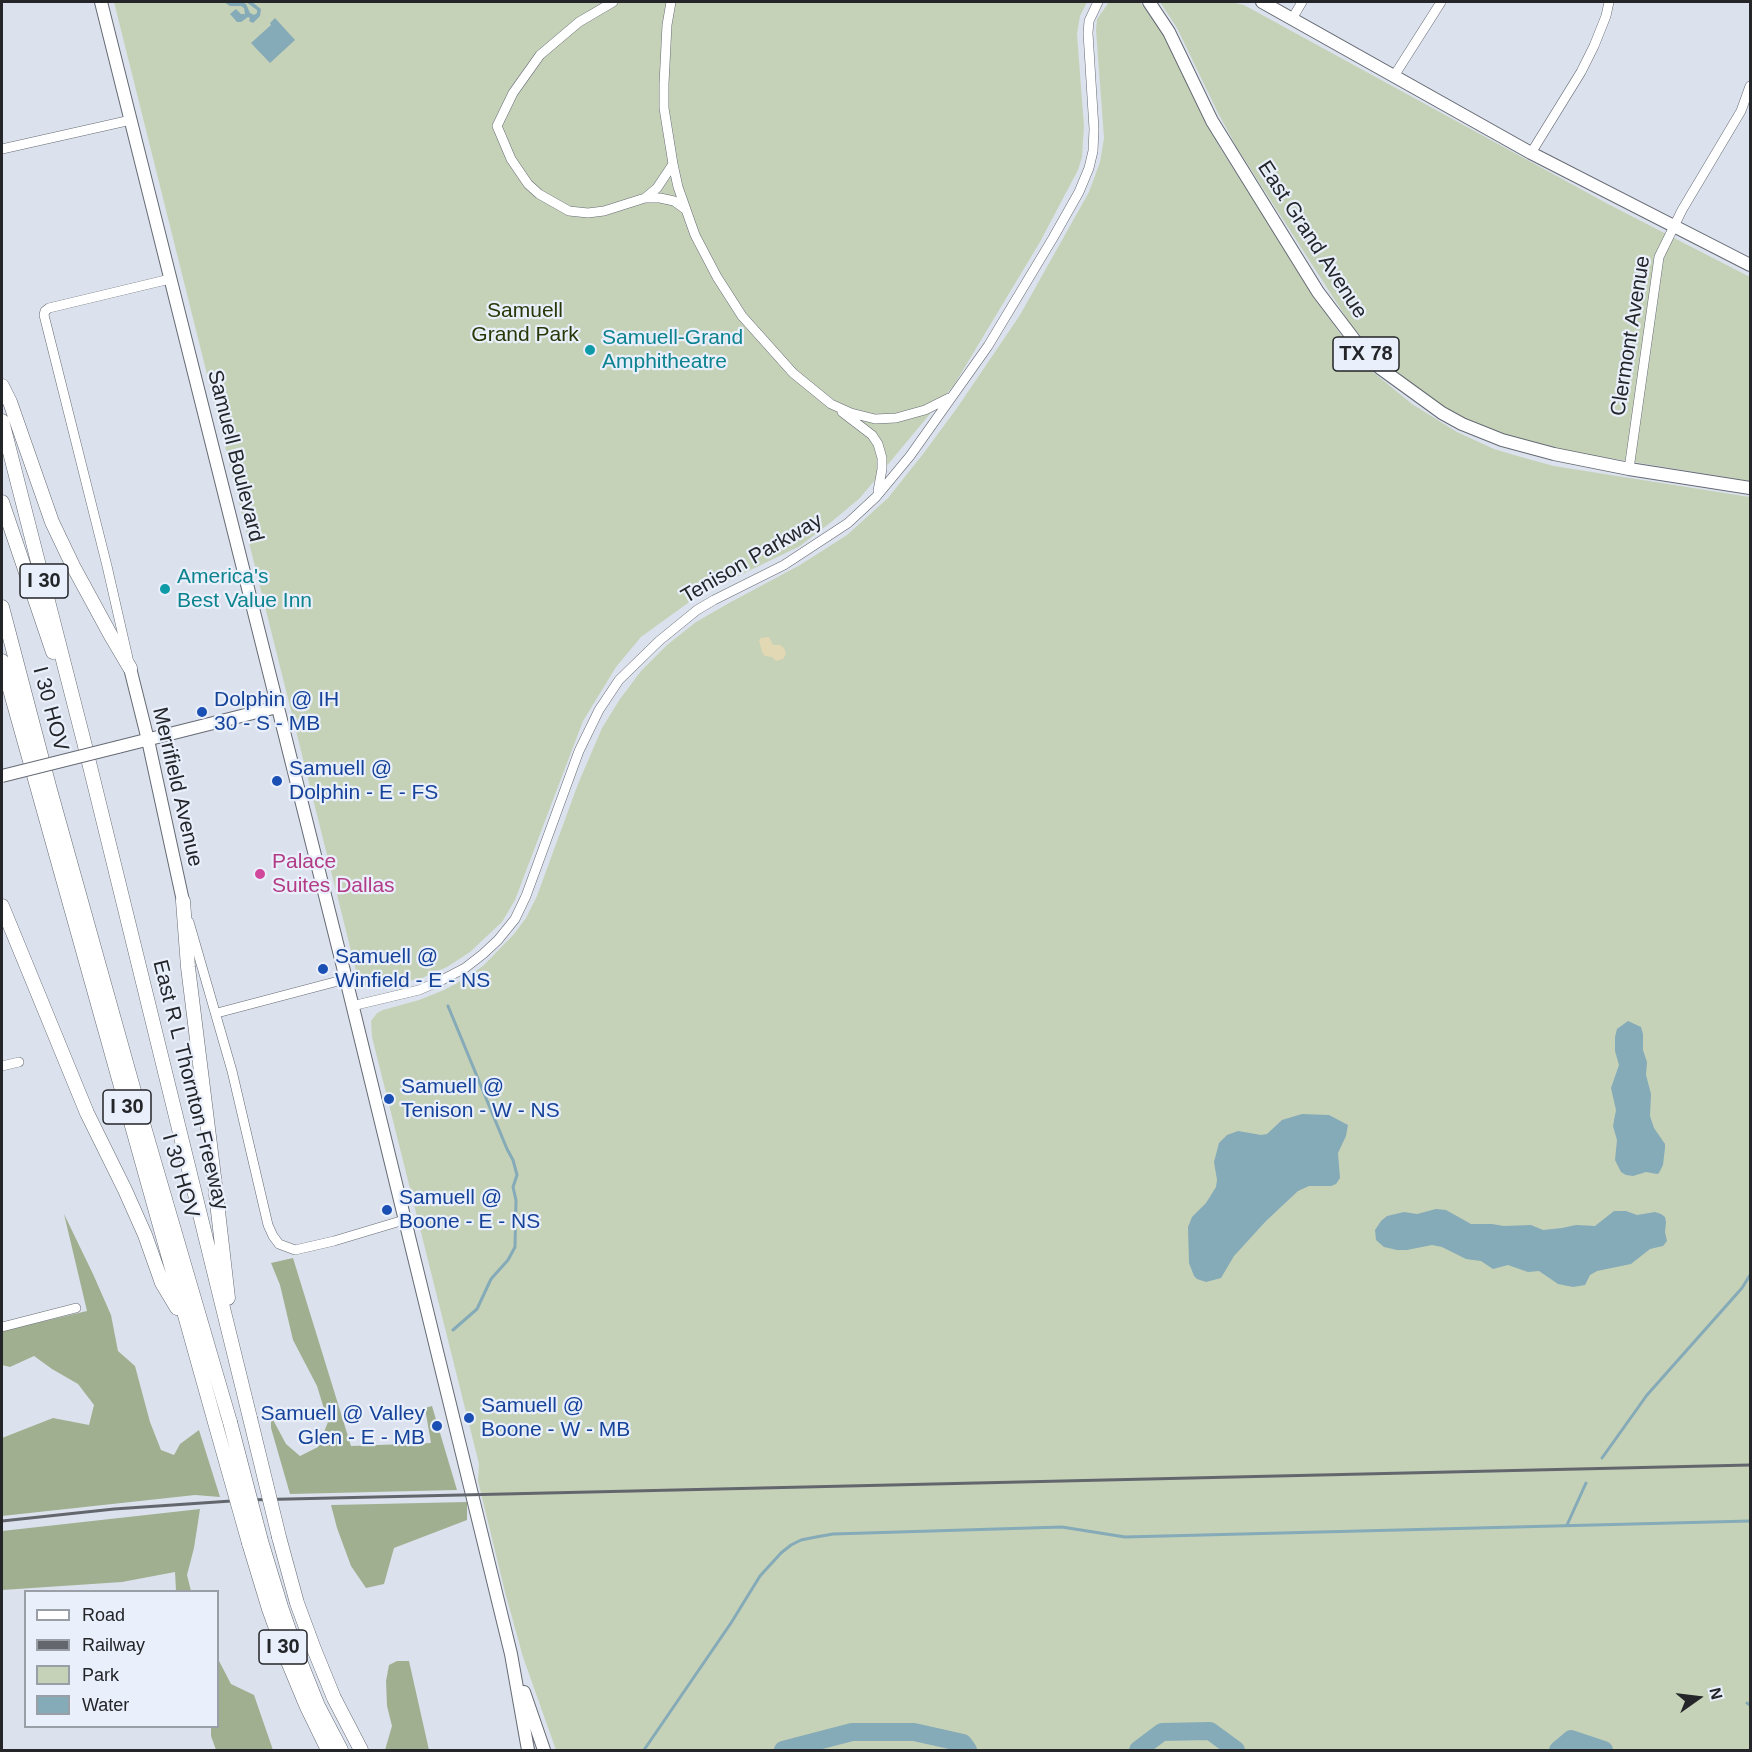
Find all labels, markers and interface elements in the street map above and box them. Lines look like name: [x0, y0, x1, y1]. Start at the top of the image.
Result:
street label: East Grand Avenue: [1252, 156, 1372, 324]
street label: Clermont Avenue: [1606, 254, 1656, 418]
park label: Samuell Grand Park: [471, 298, 579, 348]
place label: Samuell-Grand Amphitheatre: [602, 325, 743, 375]
road number: TX 78: [1333, 337, 1399, 371]
marker: Samuell-Grand Amphitheatre: [583, 343, 597, 357]
street label: Samuell Boulevard: [201, 367, 269, 545]
street label: Tenison Parkway: [677, 508, 827, 610]
road number: I 30: [20, 564, 68, 598]
place label: America's Best Value Inn: [177, 564, 312, 614]
marker: America's Best Value Inn: [158, 582, 172, 596]
street label: I 30 HOV: [27, 664, 73, 754]
place label: Dolphin @ IH 30 - S - MB: [214, 687, 339, 737]
street label: Merrifield Avenue: [146, 705, 208, 869]
marker: Dolphin @ IH 30 - S - MB: [195, 705, 209, 719]
place label: Samuell @ Dolphin - E - FS: [289, 756, 438, 806]
marker: Samuell @ Dolphin - E - FS: [270, 774, 284, 788]
place label: Palace Suites Dallas: [272, 849, 395, 899]
marker: Palace Suites Dallas: [253, 867, 267, 881]
place label: Samuell @ Winfield - E - NS: [335, 944, 490, 994]
street label: East R L Thornton Freeway: [147, 957, 233, 1213]
marker: Samuell @ Winfield - E - NS: [316, 962, 330, 976]
place label: Samuell @ Tenison - W - NS: [401, 1074, 560, 1124]
road number: I 30: [103, 1090, 151, 1124]
marker: Samuell @ Tenison - W - NS: [382, 1092, 396, 1106]
street label: I 30 HOV: [156, 1131, 204, 1221]
place label: Samuell @ Boone - E - NS: [399, 1185, 540, 1235]
marker: Samuell @ Boone - E - NS: [380, 1203, 394, 1217]
place label: Samuell @ Boone - W - MB: [481, 1393, 630, 1443]
place label: Samuell @ Valley Glen - E - MB: [261, 1401, 425, 1451]
marker: Samuell @ Boone - W - MB: [462, 1411, 476, 1425]
marker: Samuell @ Valley Glen - E - MB: [430, 1419, 444, 1433]
legend: [24, 1590, 219, 1728]
text: Road: [82, 1605, 125, 1625]
road number: I 30: [259, 1630, 307, 1664]
text: Railway: [82, 1635, 145, 1655]
text: Park: [82, 1665, 119, 1685]
north arrow: [1668, 1668, 1728, 1728]
text: N: [1706, 1686, 1726, 1701]
text: Water: [82, 1695, 129, 1715]

